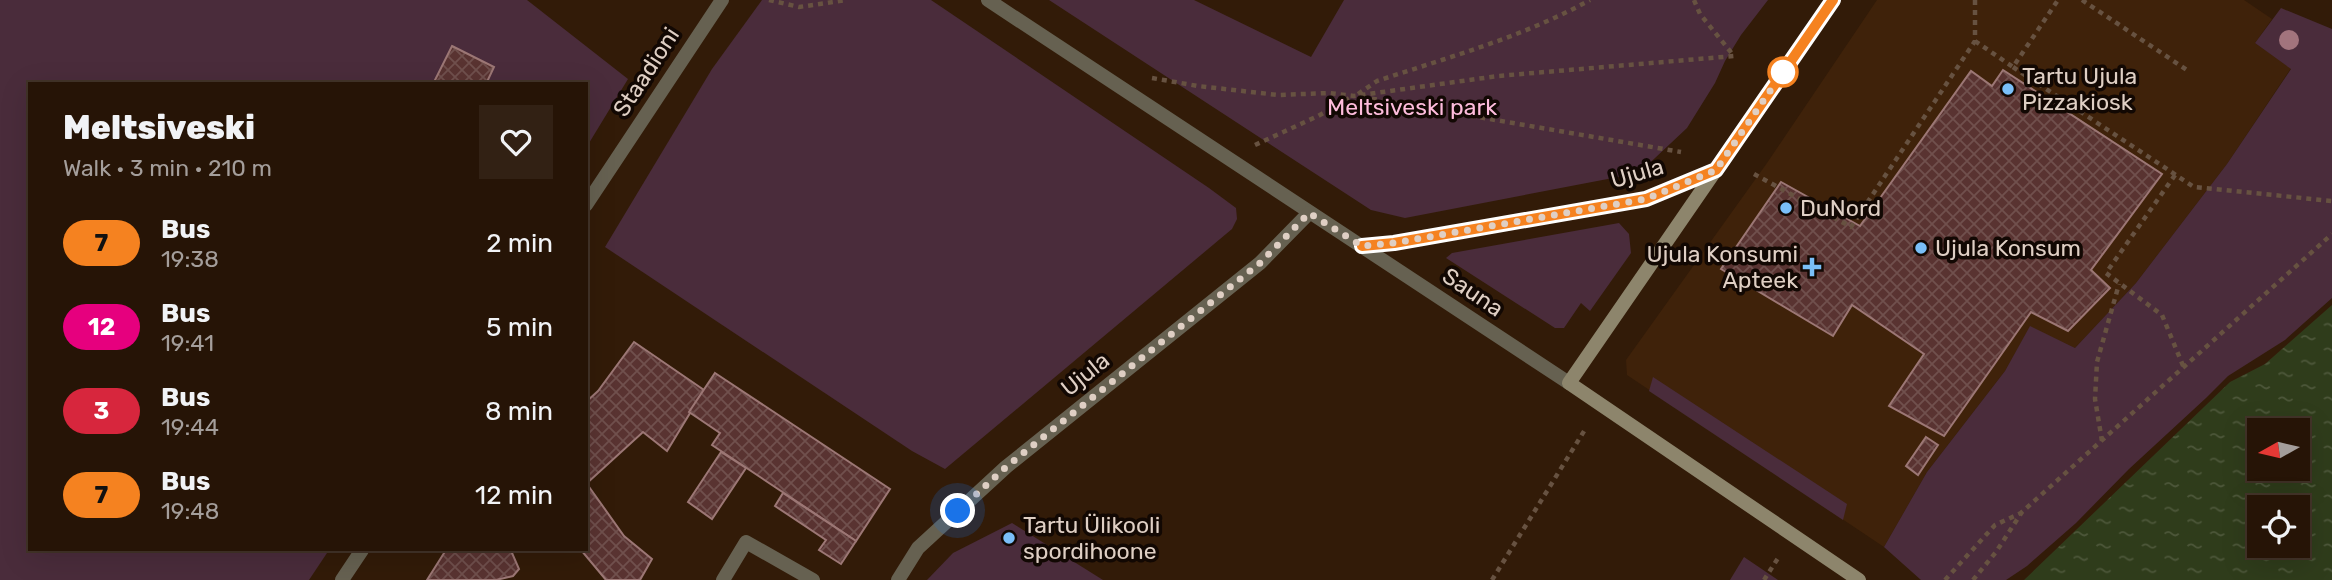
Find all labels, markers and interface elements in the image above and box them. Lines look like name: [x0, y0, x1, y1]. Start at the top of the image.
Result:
street label: Staadioni: [607, 22, 685, 122]
unlabelled marker: [1768, 57, 1798, 87]
place label: Tartu Ujula Pizzakiosk: [2022, 62, 2137, 116]
marker: Tartu Ujula Pizzakiosk: [2000, 81, 2016, 97]
park label: Meltsiveski park: [1327, 93, 1497, 121]
button: heart: [479, 105, 553, 179]
text: Meltsiveski: [63, 108, 255, 147]
street label: Ujula: [1607, 152, 1667, 194]
text: Walk · 3 min · 210 m: [63, 154, 272, 182]
place label: DuNord: [1800, 194, 1881, 222]
marker: DuNord: [1778, 200, 1794, 216]
text: Bus: [161, 214, 210, 245]
text: 2 min: [486, 228, 553, 259]
text: 7: [95, 229, 108, 257]
place label: Ujula Konsum: [1935, 234, 2081, 262]
place label: Ujula Konsumi Apteek: [1646, 240, 1798, 294]
marker: Ujula Konsum: [1913, 240, 1929, 256]
text: 19:38: [161, 245, 219, 273]
marker: Ujula Konsumi Apteek: [1804, 259, 1820, 275]
street label: Sauna: [1437, 262, 1509, 322]
text: Bus: [161, 298, 210, 329]
text: 5 min: [486, 312, 553, 343]
text: 12: [88, 313, 115, 341]
text: 19:41: [161, 329, 214, 357]
street label: Ujula: [1055, 346, 1115, 402]
text: Bus: [161, 382, 210, 413]
text: 8 min: [485, 396, 553, 427]
text: 3: [94, 397, 109, 425]
text: 19:44: [161, 413, 219, 441]
north arrow: [2247, 418, 2310, 481]
map controls: [2247, 418, 2310, 558]
text: Bus: [161, 466, 210, 497]
text: 12 min: [475, 480, 553, 511]
text: 7: [95, 481, 108, 509]
your location: [940, 493, 975, 528]
button: locate: [2247, 495, 2310, 558]
text: 19:48: [161, 497, 219, 525]
place label: Tartu Ülikooli spordihoone: [1023, 511, 1160, 565]
marker: Tartu Ülikooli spordihoone: [1001, 530, 1017, 546]

